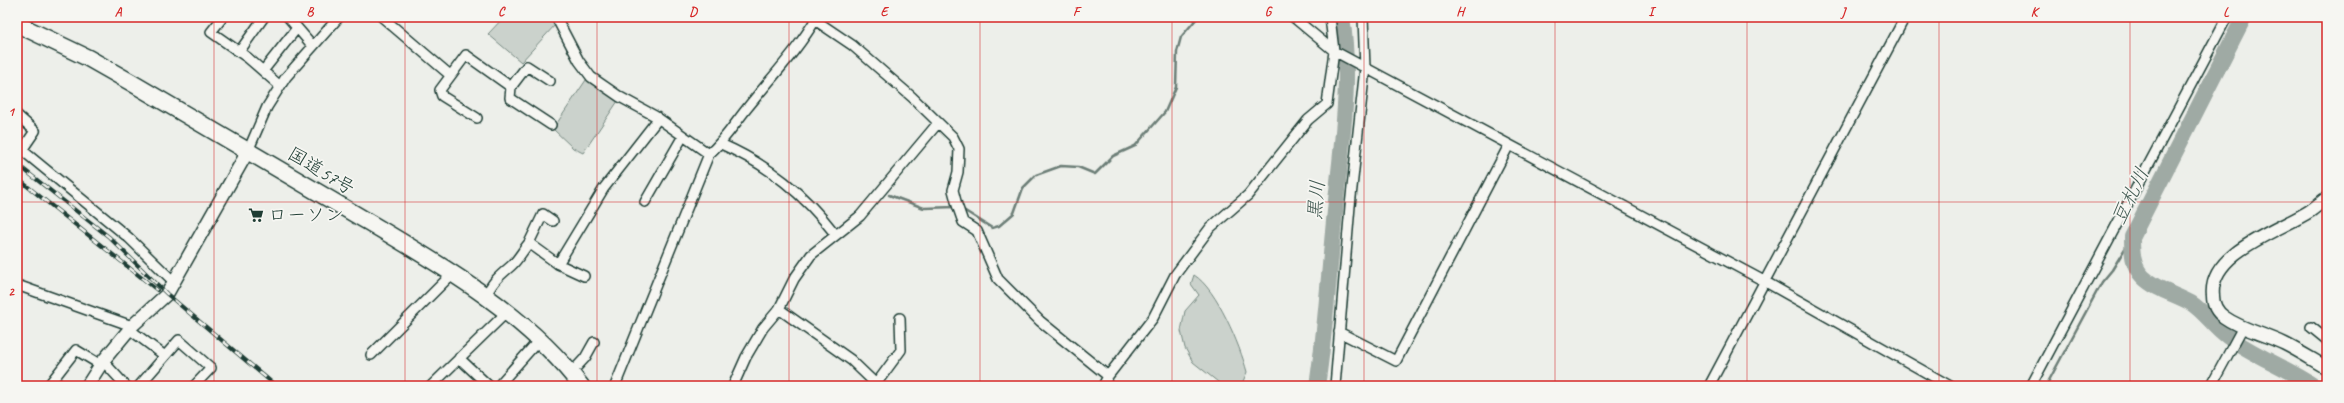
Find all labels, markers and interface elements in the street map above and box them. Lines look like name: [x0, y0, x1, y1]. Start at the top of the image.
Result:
text: A: [115, 4, 123, 20]
text: B: [307, 4, 315, 20]
text: C: [498, 4, 506, 20]
text: D: [689, 4, 698, 20]
text: E: [881, 4, 890, 20]
text: F: [1073, 4, 1082, 20]
text: G: [1265, 4, 1273, 20]
text: H: [1456, 4, 1466, 20]
text: I: [1648, 4, 1657, 20]
text: J: [1840, 4, 1847, 20]
text: K: [2031, 4, 2041, 20]
text: L: [2223, 4, 2230, 20]
text: 1: [8, 104, 16, 120]
street label: 国道57号: [283, 142, 359, 200]
water label: 豆札川: [2106, 164, 2154, 228]
water label: 黒川: [1302, 179, 1330, 221]
place label: ローソン: [268, 203, 344, 227]
supermarket icon: ローソン: [247, 206, 265, 224]
text: 2: [8, 284, 15, 300]

